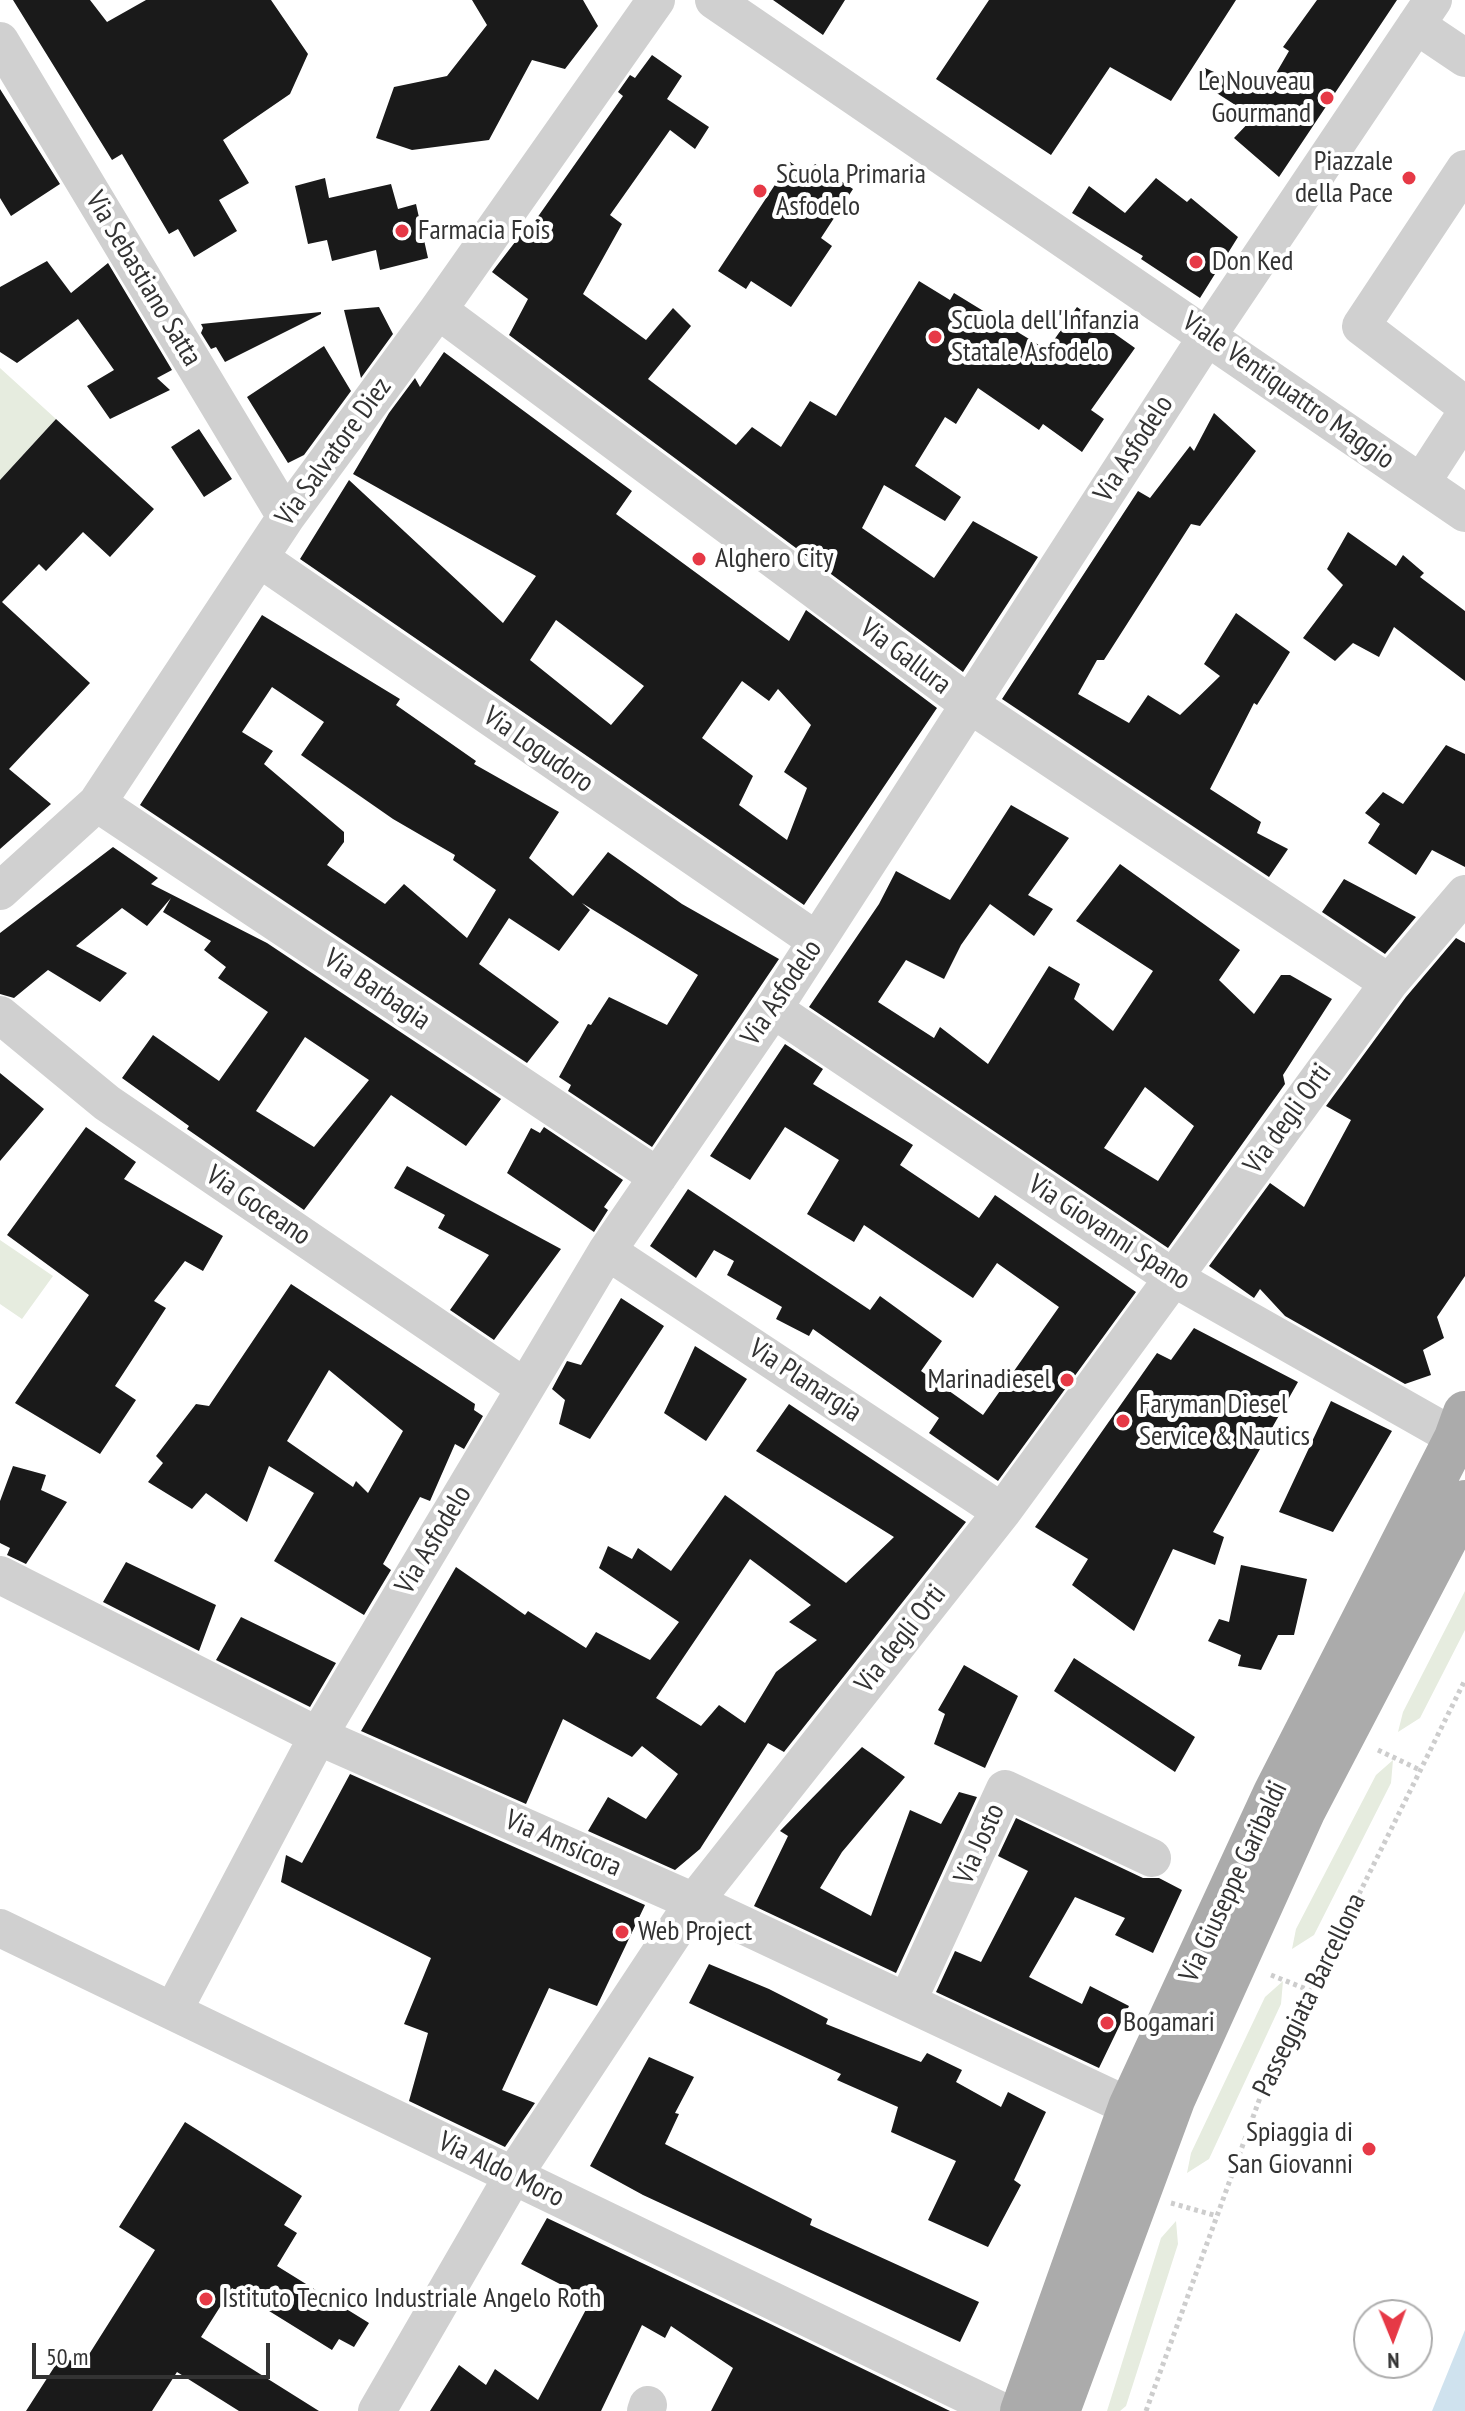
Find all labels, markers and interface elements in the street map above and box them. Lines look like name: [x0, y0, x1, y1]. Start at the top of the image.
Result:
place label: Le Nouveau Gourmand: [1198, 65, 1311, 131]
marker: Le Nouveau Gourmand: [1318, 89, 1336, 107]
place label: Piazzale della Pace: [1295, 145, 1393, 211]
place label: Scuola Primaria Asfodelo: [776, 158, 926, 224]
marker: Piazzale della Pace: [1400, 169, 1418, 187]
marker: Scuola Primaria Asfodelo: [751, 182, 769, 200]
street label: Via Sebastiano Satta: [78, 186, 208, 372]
place label: Farmacia Fois: [418, 214, 550, 248]
marker: Farmacia Fois: [393, 222, 411, 240]
place label: Don Ked: [1212, 245, 1293, 279]
marker: Don Ked: [1187, 253, 1205, 271]
place label: Scuola dell'Infanzia Statale Asfodelo: [951, 304, 1140, 370]
street label: Viale Ventiquattro Maggio: [1175, 305, 1401, 477]
marker: Scuola dell'Infanzia Statale Asfodelo: [926, 328, 944, 346]
street label: Via Salvatore Diez: [269, 371, 399, 533]
street label: Via Asfodelo: [1087, 389, 1181, 509]
place label: Alghero City: [715, 542, 833, 576]
marker: Alghero City: [690, 550, 708, 568]
street label: Via Gallura: [853, 612, 957, 702]
street label: Via Logudoro: [476, 700, 600, 800]
street label: Via Asfodelo: [734, 934, 830, 1052]
street label: Via Barbagia: [317, 942, 437, 1038]
street label: Via degli Orti: [1237, 1057, 1339, 1181]
street label: Via Goceano: [199, 1159, 317, 1253]
street label: Via Giovanni Spano: [1022, 1168, 1196, 1298]
street label: Via Planargia: [743, 1332, 867, 1430]
place label: Marinadiesel: [927, 1363, 1051, 1397]
marker: Marinadiesel: [1058, 1371, 1076, 1389]
place label: Faryman Diesel Service & Nautics: [1139, 1388, 1310, 1454]
marker: Faryman Diesel Service & Nautics: [1114, 1412, 1132, 1430]
street label: Via Asfodelo: [389, 1480, 479, 1600]
street label: Via degli Orti: [848, 1578, 954, 1700]
street label: Via Giuseppe Garibaldi: [1173, 1776, 1295, 1988]
street label: Via Josto: [948, 1799, 1012, 1889]
street label: Via Amsicora: [500, 1804, 626, 1884]
street label: Passeggiata Barcellona: [1246, 1888, 1374, 2102]
place label: Web Project: [638, 1915, 752, 1949]
marker: Web Project: [613, 1923, 631, 1941]
place label: Bogamari: [1123, 2006, 1215, 2040]
marker: Bogamari: [1098, 2014, 1116, 2032]
place label: Spiaggia di San Giovanni: [1227, 2116, 1353, 2182]
street label: Via Aldo Moro: [433, 2125, 569, 2215]
marker: Spiaggia di San Giovanni: [1360, 2140, 1378, 2158]
place label: Istituto Tecnico Industriale Angelo Roth: [222, 2282, 601, 2316]
marker: Istituto Tecnico Industriale Angelo Roth: [197, 2290, 215, 2308]
north arrow: [1353, 2299, 1433, 2379]
scale bar: [36, 2327, 274, 2377]
text: 50 m: [46, 2341, 88, 2372]
text: N: [1387, 2347, 1400, 2375]

